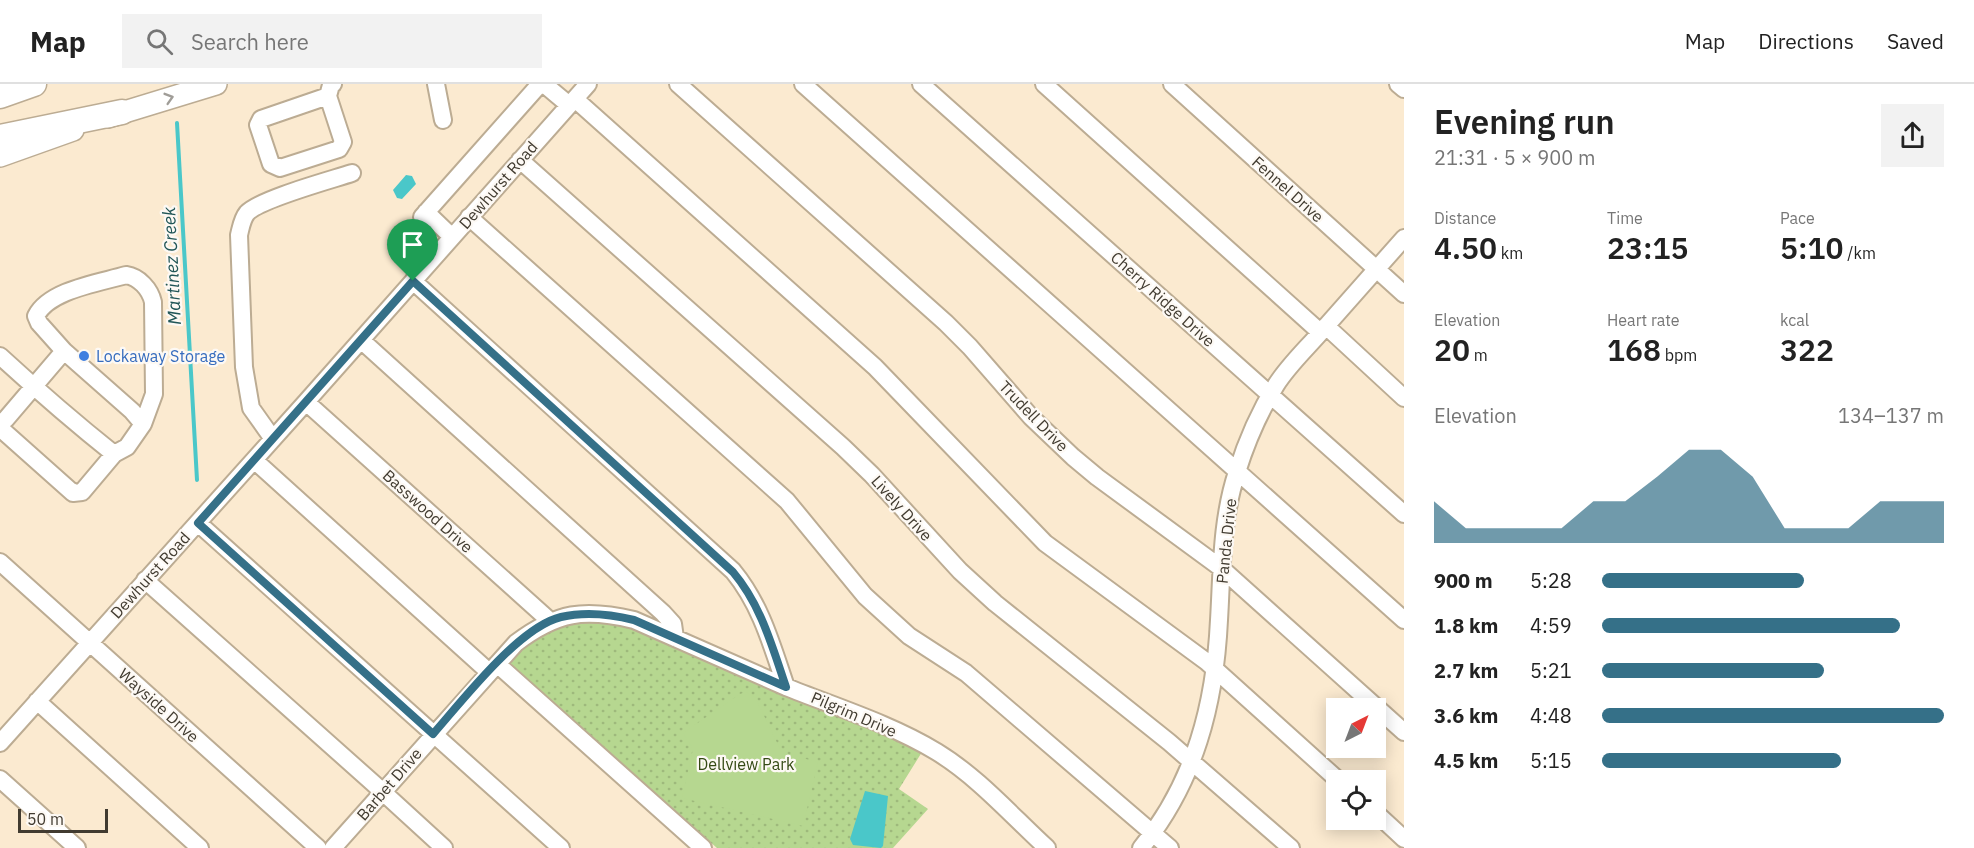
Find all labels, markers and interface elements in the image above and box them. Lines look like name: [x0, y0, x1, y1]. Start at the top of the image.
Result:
search box: [122, 14, 542, 68]
text: Map: [30, 23, 86, 60]
icon: search: [143, 25, 176, 58]
text: Search here: [191, 27, 309, 56]
text: Map: [1685, 27, 1725, 55]
text: Directions: [1758, 27, 1854, 55]
text: Saved: [1887, 27, 1944, 55]
one-way arrow: [163, 93, 174, 105]
text: Evening run: [1434, 100, 1615, 143]
button: share: [1881, 104, 1944, 167]
street label: Dewhurst Road: [454, 137, 542, 233]
text: 21:31 · 5 × 900 m: [1434, 144, 1595, 171]
street label: Fennel Drive: [1248, 152, 1328, 227]
water label: Martinez Creek: [157, 206, 186, 326]
text: Distance: [1434, 208, 1496, 228]
text: Time: [1607, 208, 1643, 228]
text: Pace: [1780, 208, 1815, 228]
pin: [387, 219, 438, 281]
icon: arrive: [396, 228, 429, 261]
text: 4.50: [1434, 228, 1497, 267]
text: 23:15: [1607, 228, 1689, 267]
text: 5:10: [1780, 228, 1844, 267]
text: km: [1497, 243, 1523, 263]
text: /km: [1844, 243, 1876, 263]
street label: Cherry Ridge Drive: [1107, 247, 1219, 351]
text: Elevation: [1434, 310, 1500, 330]
text: Heart rate: [1607, 310, 1680, 330]
text: kcal: [1780, 310, 1809, 330]
text: 20: [1434, 330, 1470, 369]
text: 168: [1607, 330, 1661, 369]
text: 322: [1780, 330, 1834, 369]
text: m: [1470, 345, 1488, 365]
text: bpm: [1661, 345, 1697, 365]
place label: Lockaway Storage: [96, 346, 226, 366]
marker: Lockaway Storage: [77, 349, 91, 363]
street label: Trudell Drive: [995, 376, 1073, 456]
text: Elevation: [1434, 402, 1517, 429]
text: 134–137 m: [1838, 402, 1944, 429]
street label: Basswood Drive: [379, 465, 477, 557]
street label: Lively Drive: [867, 471, 937, 545]
street label: Panda Drive: [1212, 497, 1240, 585]
street label: Dewhurst Road: [106, 528, 194, 622]
text: 900 m: [1434, 567, 1493, 594]
text: 5:28: [1530, 567, 1572, 594]
text: 1.8 km: [1434, 612, 1498, 639]
text: 4:59: [1530, 612, 1572, 639]
text: 2.7 km: [1434, 657, 1498, 684]
text: 5:21: [1530, 657, 1572, 684]
street label: Wayside Drive: [115, 664, 203, 746]
street label: Pilgrim Drive: [808, 687, 900, 741]
north arrow: [1326, 698, 1386, 758]
map controls: [1326, 698, 1386, 830]
text: 3.6 km: [1434, 702, 1498, 729]
text: 4:48: [1530, 702, 1572, 729]
street label: Barbet Drive: [352, 744, 426, 824]
text: 4.5 km: [1434, 747, 1498, 774]
text: 5:15: [1530, 747, 1572, 774]
park label: Dellview Park: [697, 754, 795, 774]
button: locate: [1326, 770, 1386, 830]
scale bar: [18, 806, 108, 834]
text: 50 m: [27, 809, 64, 829]

